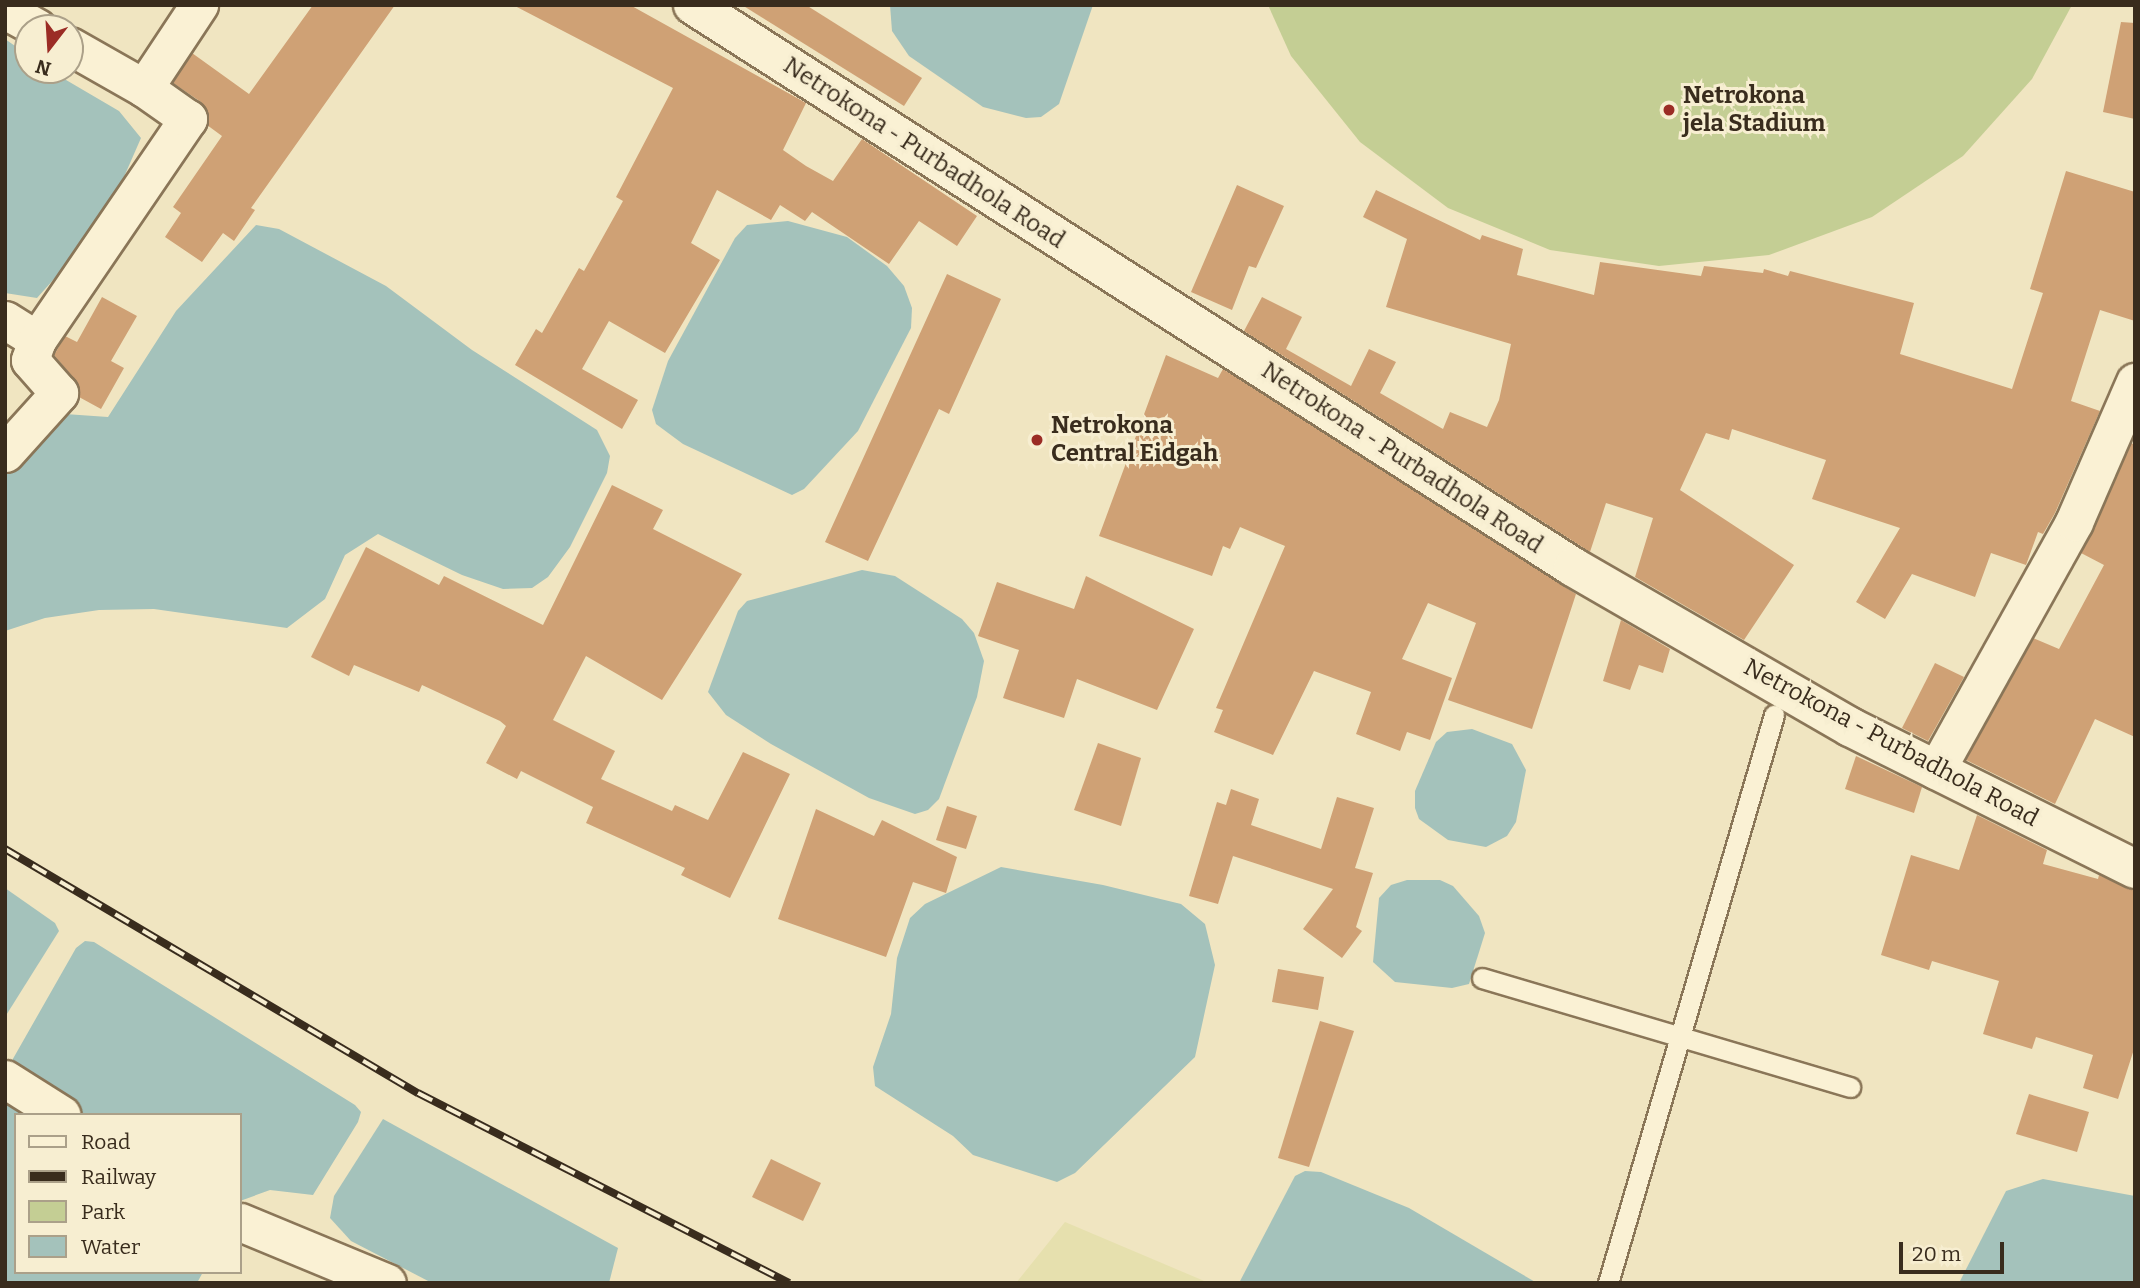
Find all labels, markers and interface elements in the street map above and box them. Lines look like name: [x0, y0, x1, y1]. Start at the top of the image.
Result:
north arrow: [14, 14, 84, 84]
street label: Netrokona - Purbadhola Road: [778, 51, 1070, 255]
text: N: [33, 55, 54, 81]
place label: Netrokona jela Stadium: [1683, 82, 1825, 138]
marker: Netrokona jela Stadium: [1661, 102, 1677, 118]
street label: Netrokona - Purbadhola Road: [1256, 356, 1548, 560]
place label: Netrokona Central Eidgah: [1051, 412, 1218, 468]
marker: Netrokona Central Eidgah: [1029, 432, 1045, 448]
street label: Netrokona - Purbadhola Road: [1739, 653, 2043, 833]
legend: [14, 1113, 242, 1274]
text: Road: [81, 1129, 130, 1155]
text: Railway: [81, 1164, 156, 1190]
text: Park: [81, 1199, 125, 1225]
scale bar: [1902, 1228, 2007, 1272]
text: Water: [81, 1234, 140, 1260]
text: 20 m: [1912, 1241, 1961, 1267]

